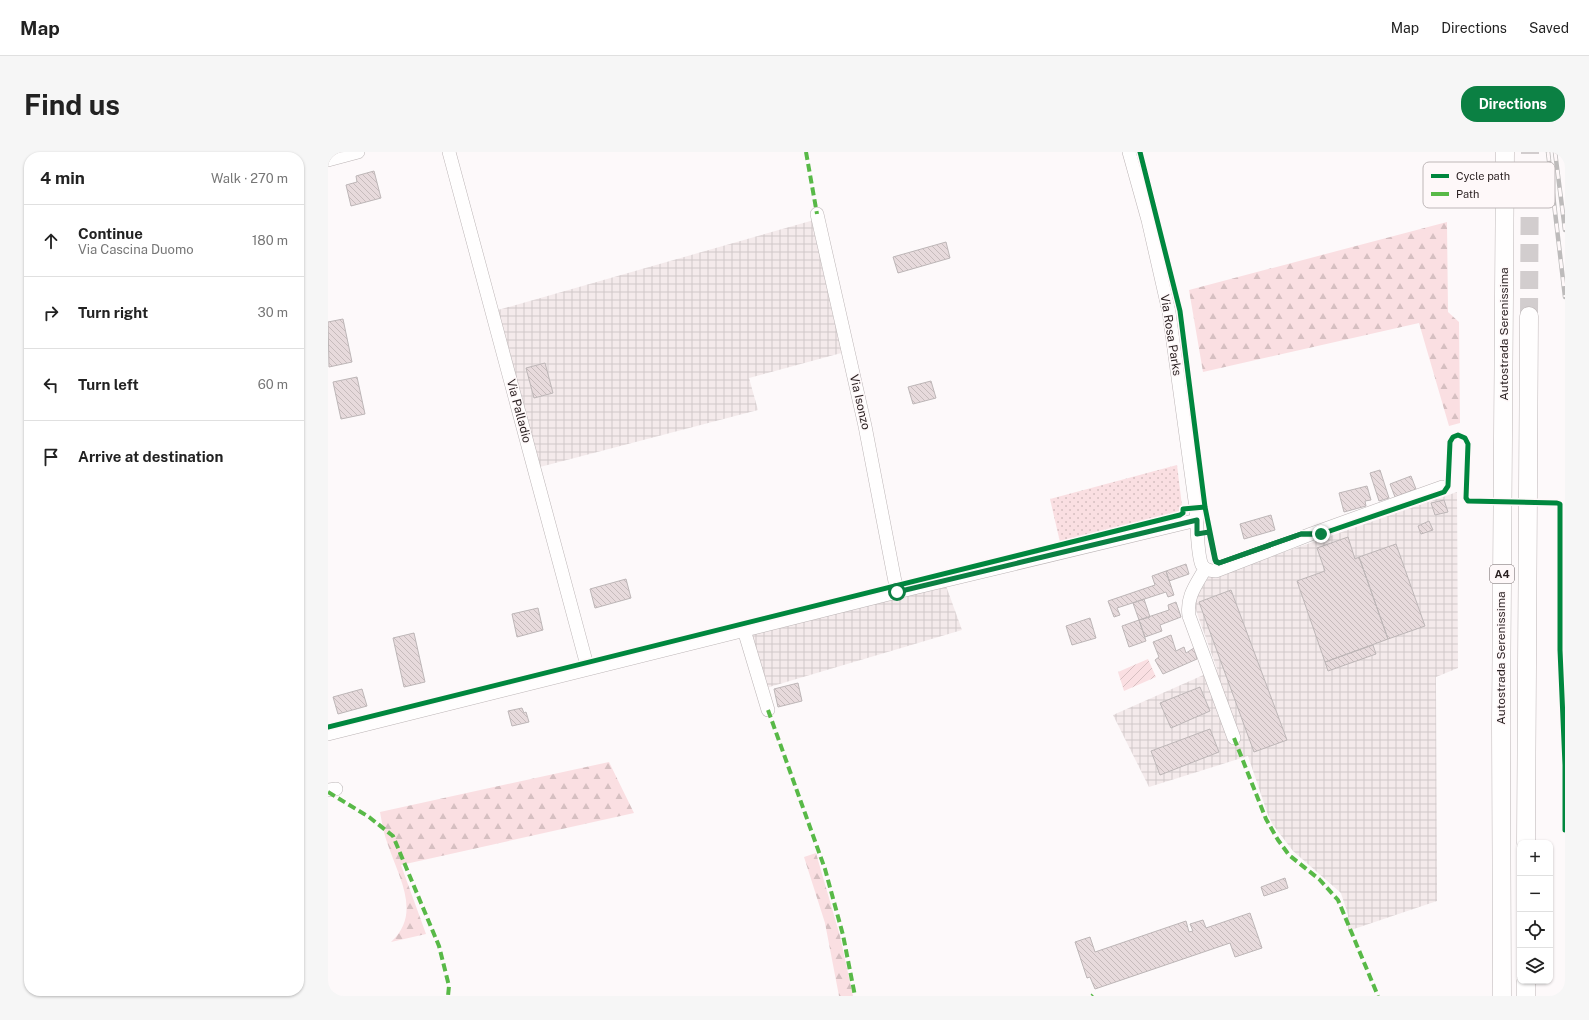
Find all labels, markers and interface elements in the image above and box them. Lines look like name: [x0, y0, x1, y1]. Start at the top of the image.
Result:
text: Map: [20, 17, 60, 39]
text: Map: [1391, 20, 1419, 36]
text: Directions: [1441, 20, 1507, 36]
text: Saved: [1529, 20, 1569, 36]
button: Directions: [1461, 86, 1565, 122]
text: Find us: [24, 88, 120, 121]
legend: [1423, 162, 1555, 208]
text: 4 min: [40, 168, 85, 188]
text: Cycle path: [1456, 170, 1510, 182]
text: Walk · 270 m: [211, 171, 288, 186]
text: Path: [1456, 188, 1479, 200]
text: Continue: [78, 225, 143, 242]
icon: ahead: [40, 230, 62, 252]
text: 180 m: [252, 233, 288, 248]
text: Via Cascina Duomo: [78, 242, 194, 257]
street label: Autostrada Serenissima: [1497, 267, 1511, 401]
street label: Via Rosa Parks: [1158, 293, 1184, 377]
icon: right: [40, 302, 62, 324]
text: Turn right: [78, 304, 148, 321]
text: 30 m: [258, 305, 288, 320]
street label: Via Isonzo: [847, 373, 873, 431]
icon: left: [40, 374, 62, 396]
text: Turn left: [78, 376, 139, 393]
text: 60 m: [258, 377, 288, 392]
street label: Via Palladio: [504, 378, 534, 445]
icon: arrive: [40, 446, 62, 468]
text: Arrive at destination: [78, 448, 223, 465]
route end: [1312, 525, 1330, 543]
road number: A4: [1490, 565, 1514, 583]
route start: [888, 583, 906, 601]
street label: Autostrada Serenissima: [1494, 591, 1508, 725]
map controls: [1517, 840, 1553, 984]
button: +: [1517, 840, 1553, 876]
button: −: [1517, 876, 1553, 912]
button: locate: [1517, 912, 1553, 948]
button: layers: [1517, 948, 1553, 984]

